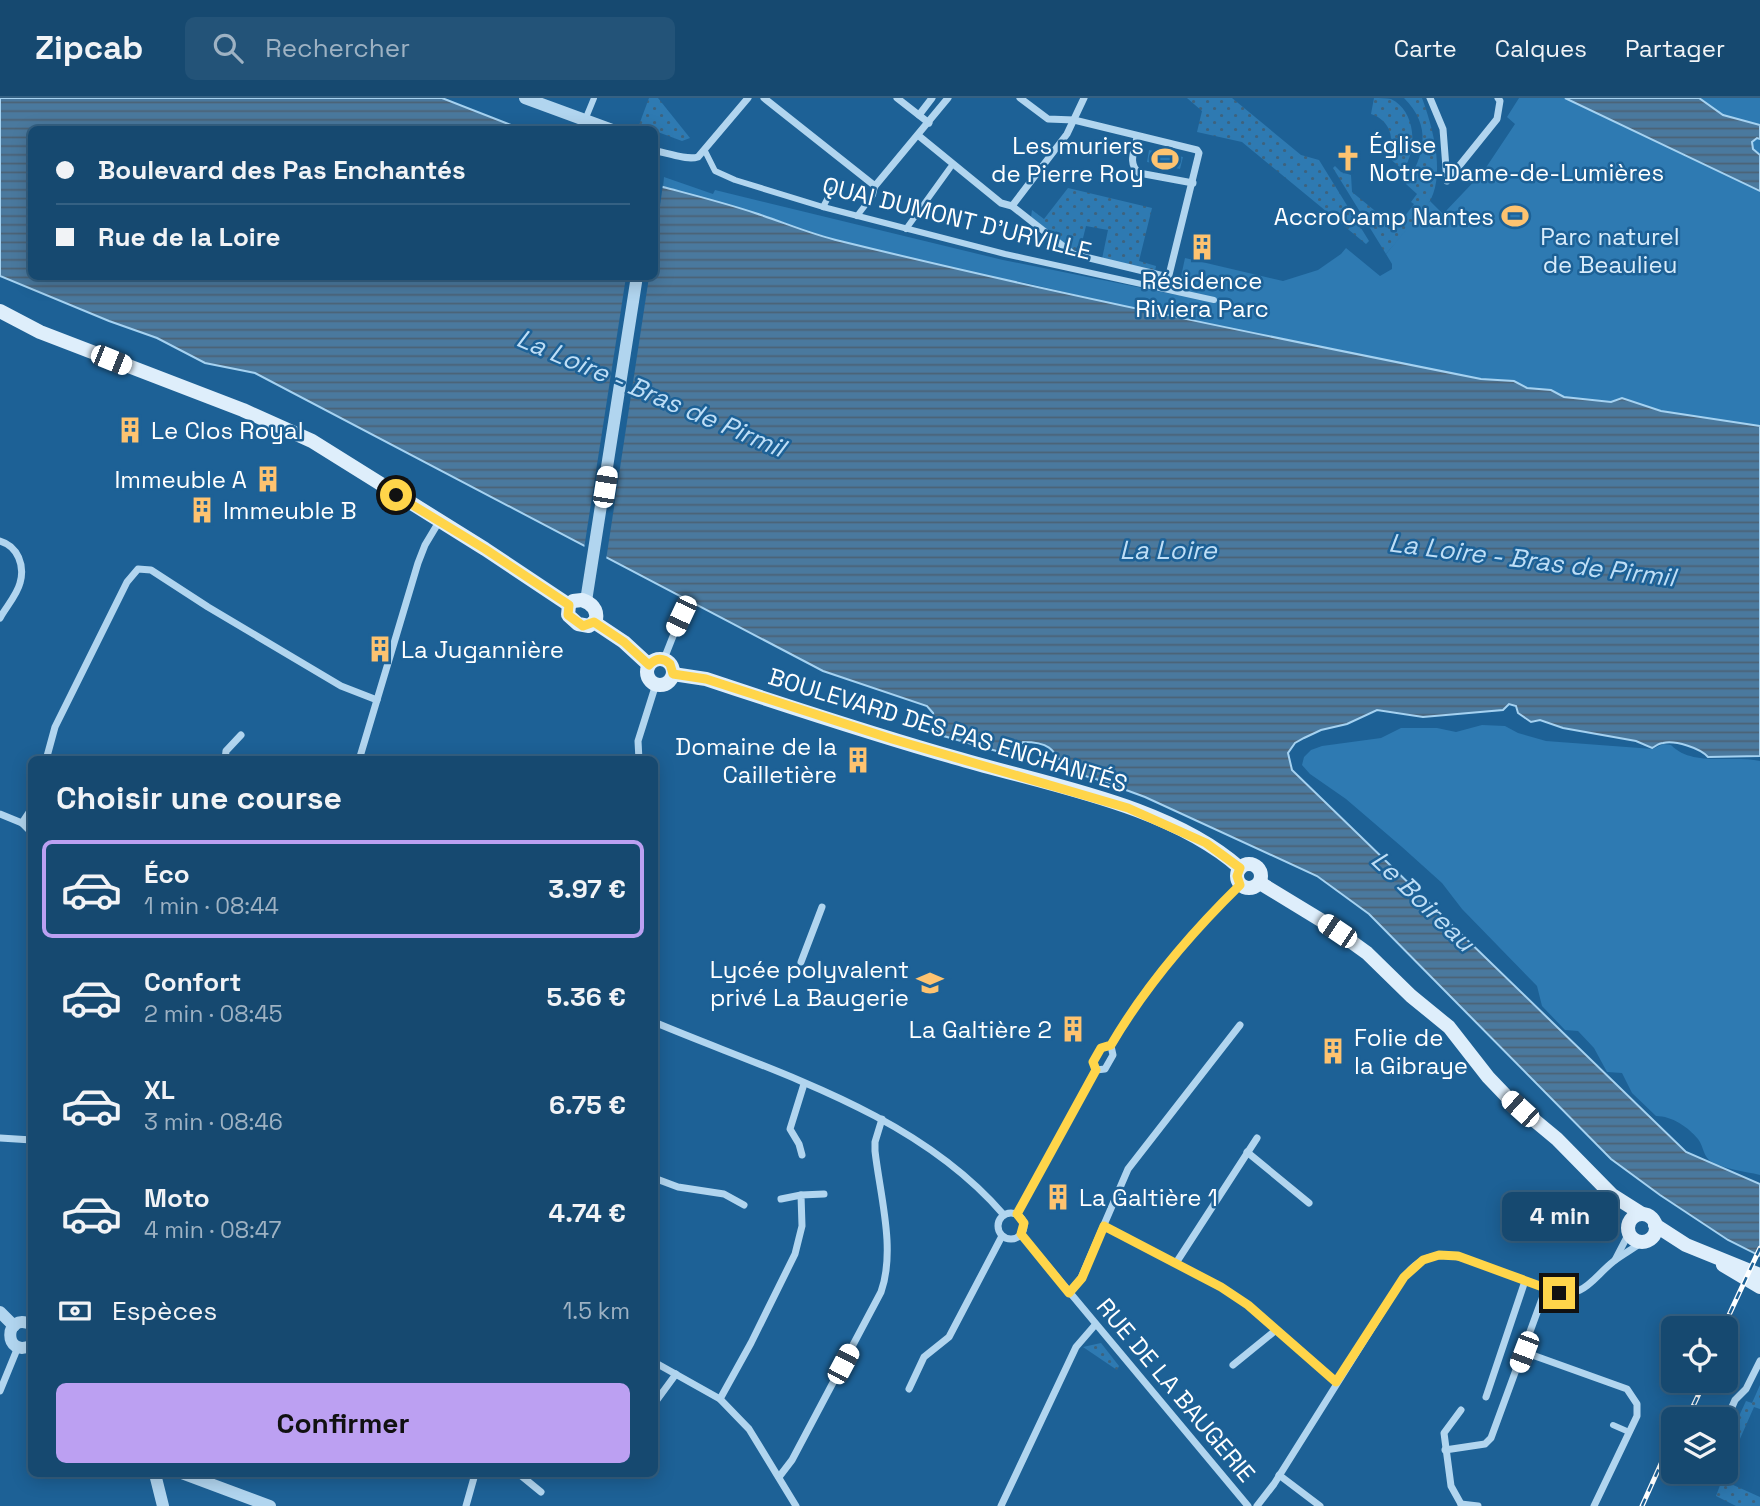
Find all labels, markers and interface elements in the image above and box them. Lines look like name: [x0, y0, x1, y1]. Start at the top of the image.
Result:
search box: [185, 17, 675, 80]
text: Zipcab: [35, 27, 143, 69]
icon: search: [209, 29, 247, 67]
text: Rechercher: [265, 31, 410, 65]
text: Carte: [1394, 33, 1457, 64]
text: Calques: [1495, 33, 1587, 64]
text: Partager: [1625, 33, 1725, 64]
place label: Église Notre-Dame-de-Lumières: [1369, 129, 1664, 188]
place label: Les muriers de Pierre Roy: [991, 130, 1144, 189]
church icon: Église Notre-Dame-de-Lumières: [1333, 143, 1363, 173]
sports icon: Les muriers de Pierre Roy: [1150, 144, 1180, 174]
text: Boulevard des Pas Enchantés: [98, 153, 466, 187]
street label: QUAI DUMONT D'URVILLE: [819, 170, 1095, 266]
place label: AccroCamp Nantes: [1274, 201, 1494, 232]
sports icon: AccroCamp Nantes: [1500, 201, 1530, 231]
text: Rue de la Loire: [98, 220, 281, 254]
park label: Parc naturel de Beaulieu: [1540, 221, 1680, 280]
building icon: Résidence Riviera Parc: [1187, 232, 1217, 262]
place label: Résidence Riviera Parc: [1135, 265, 1269, 324]
water label: La Loire - Bras de Pirmil: [512, 321, 793, 466]
car: [88, 342, 135, 378]
building icon: Le Clos Royal: [115, 415, 145, 445]
place label: Le Clos Royal: [151, 415, 304, 446]
place label: Immeuble A: [114, 464, 247, 495]
building icon: Immeuble A: [253, 464, 283, 494]
car: [592, 465, 619, 509]
route start: [380, 479, 412, 511]
building icon: Immeuble B: [187, 495, 217, 525]
place label: Immeuble B: [223, 495, 357, 526]
water label: La Loire - Bras de Pirmil: [1387, 526, 1680, 595]
water label: La Loire: [1119, 533, 1218, 567]
car: [663, 593, 700, 639]
building icon: La Jugannière: [365, 634, 395, 664]
place label: La Jugannière: [401, 634, 564, 665]
street label: BOULEVARD DES PAS ENCHANTÉS: [765, 661, 1131, 799]
place label: Domaine de la Cailletière: [675, 731, 837, 790]
building icon: Domaine de la Cailletière: [843, 745, 873, 775]
text: Choisir une course: [56, 778, 342, 818]
water label: Le Boireau: [1364, 843, 1483, 960]
text: Éco: [144, 857, 190, 891]
icon: car: [60, 858, 123, 921]
text: 3.97 €: [548, 872, 626, 906]
text: 1 min · 08:44: [144, 891, 279, 921]
car: [1314, 911, 1361, 951]
place label: Lycée polyvalent privé La Baugerie: [710, 954, 909, 1013]
text: Confort: [144, 965, 241, 999]
icon: car: [60, 966, 123, 1029]
school or university icon: Lycée polyvalent privé La Baugerie: [915, 968, 945, 998]
text: 5.36 €: [547, 980, 626, 1014]
text: 2 min · 08:45: [144, 999, 282, 1029]
place label: La Galtière 2: [909, 1014, 1052, 1045]
building icon: La Galtière 2: [1058, 1014, 1088, 1044]
place label: Folie de la Gibraye: [1354, 1022, 1468, 1081]
building icon: Folie de la Gibraye: [1318, 1036, 1348, 1066]
text: XL: [144, 1073, 175, 1107]
icon: car: [60, 1074, 123, 1137]
car: [1498, 1087, 1543, 1131]
text: 6.75 €: [549, 1088, 626, 1122]
text: 3 min · 08:46: [144, 1107, 283, 1137]
text: Moto: [144, 1181, 210, 1215]
icon: car: [60, 1182, 123, 1245]
building icon: La Galtière 1: [1043, 1182, 1073, 1212]
place label: La Galtière 1: [1079, 1182, 1218, 1213]
callout: 4 min: [1501, 1192, 1617, 1240]
text: 4.74 €: [549, 1196, 626, 1230]
text: 4 min: [1530, 1201, 1590, 1231]
text: 4 min · 08:47: [144, 1215, 281, 1245]
route end: [1543, 1277, 1575, 1309]
icon: cash: [56, 1292, 94, 1330]
street label: RUE DE LA BAUGERIE: [1090, 1292, 1262, 1488]
text: Espèces: [112, 1294, 217, 1328]
text: 1.5 km: [563, 1296, 630, 1326]
map controls: [1661, 1316, 1738, 1484]
button: locate: [1661, 1316, 1738, 1393]
car: [1507, 1329, 1542, 1375]
car: [824, 1341, 863, 1387]
button: Confirmer: [56, 1383, 630, 1463]
button: layers: [1661, 1407, 1738, 1484]

